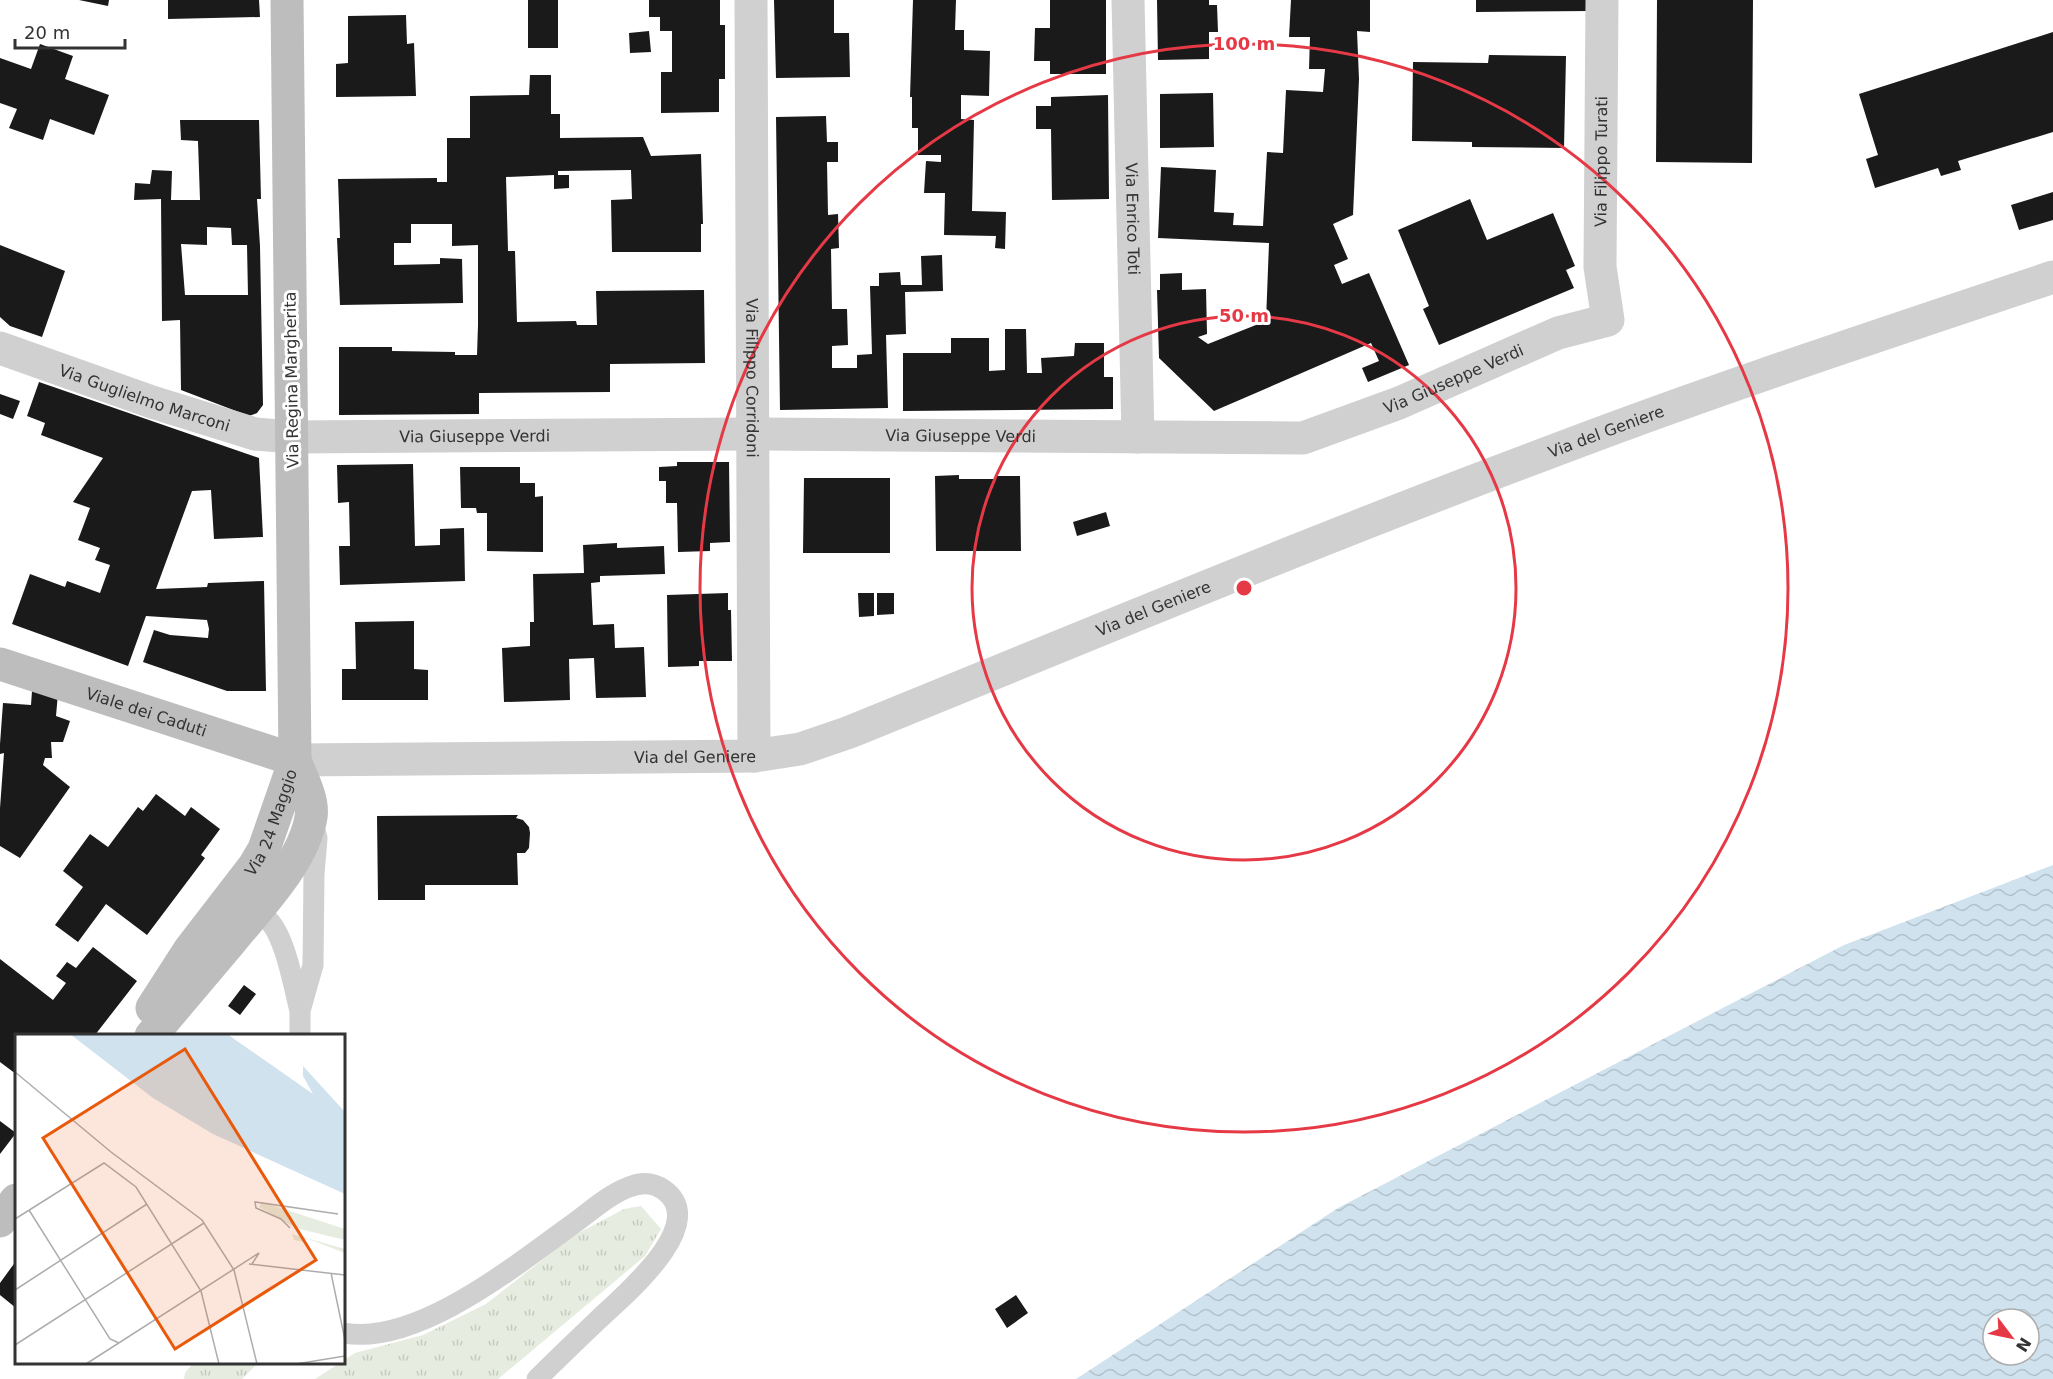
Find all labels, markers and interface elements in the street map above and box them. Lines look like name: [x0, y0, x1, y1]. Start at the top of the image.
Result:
scale bar: [15, 12, 124, 50]
text: 20 m: [24, 22, 70, 43]
text: 100 m: [1213, 33, 1275, 54]
street label: Via Filippo Turati: [1591, 96, 1611, 227]
street label: Via Enrico Toti: [1122, 162, 1143, 275]
street label: Via Regina Margherita: [280, 291, 303, 469]
street label: Via Filippo Corridoni: [742, 298, 762, 458]
text: 50 m: [1219, 305, 1269, 326]
street label: Via Giuseppe Verdi: [1381, 340, 1527, 418]
street label: Via Guglielmo Marconi: [56, 361, 232, 436]
street label: Via del Geniere: [1545, 402, 1667, 462]
street label: Via Giuseppe Verdi: [399, 426, 550, 446]
street label: Via Giuseppe Verdi: [885, 426, 1036, 446]
street label: Via del Geniere: [1093, 577, 1214, 640]
centre of rings: [1234, 578, 1254, 598]
street label: Viale dei Caduti: [84, 684, 209, 741]
street label: Via del Geniere: [634, 747, 756, 767]
street label: Via 24 Maggio: [241, 767, 301, 880]
inset map: [15, 1034, 345, 1364]
north arrow: [1981, 1307, 2041, 1367]
text: N: [2012, 1334, 2035, 1355]

